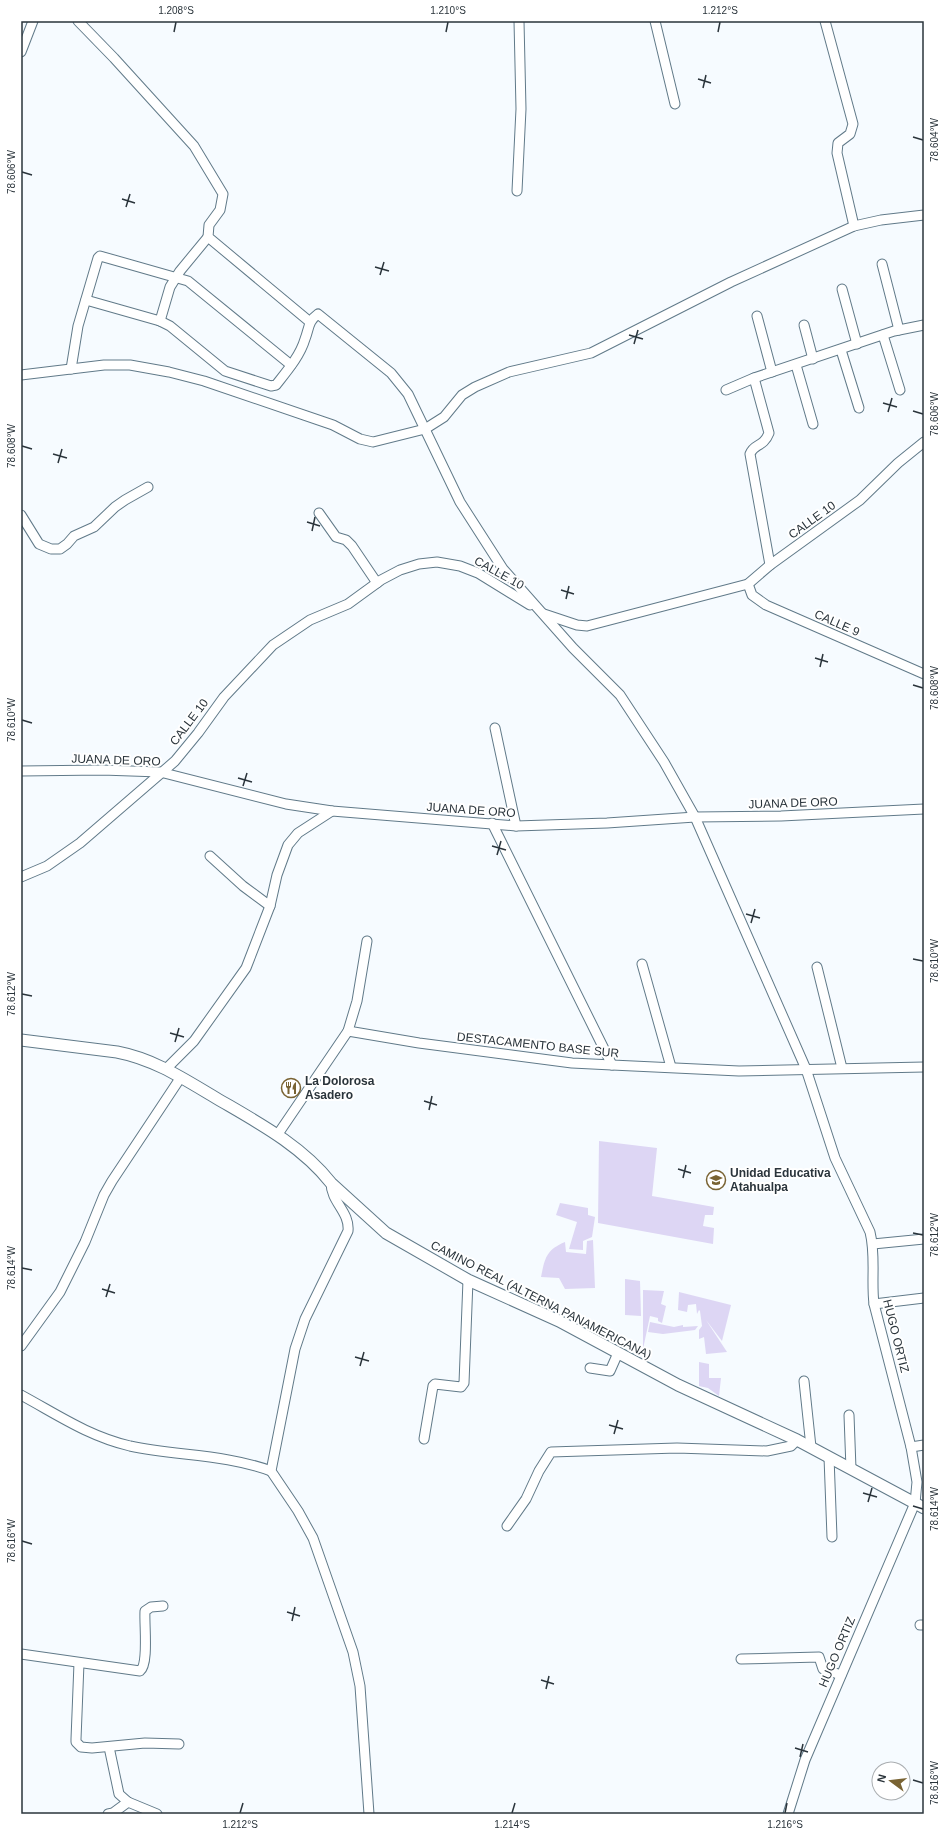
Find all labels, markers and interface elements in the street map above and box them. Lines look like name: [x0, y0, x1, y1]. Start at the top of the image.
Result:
text: 1.208°S: [158, 5, 194, 16]
text: 1.210°S: [430, 5, 466, 16]
text: 1.212°S: [702, 5, 738, 16]
text: 78.604°W: [929, 117, 940, 162]
text: 78.606°W: [6, 149, 17, 194]
text: 78.606°W: [929, 391, 940, 436]
text: 78.608°W: [6, 423, 17, 468]
street label: CALLE 10: [786, 498, 839, 542]
street label: CALLE 10: [472, 554, 527, 593]
street label: CALLE 9: [812, 607, 862, 639]
text: 78.608°W: [929, 665, 940, 710]
street label: CALLE 10: [167, 696, 211, 748]
text: 78.610°W: [6, 697, 17, 742]
street label: JUANA DE ORO: [71, 751, 161, 769]
street label: JUANA DE ORO: [748, 794, 838, 812]
street label: JUANA DE ORO: [426, 800, 516, 820]
text: 78.610°W: [929, 938, 940, 983]
text: 78.612°W: [6, 971, 17, 1016]
street label: DESTACAMENTO BASE SUR: [456, 1030, 620, 1061]
place label: La Dolorosa Asadero: [305, 1074, 375, 1102]
restaurant icon: La Dolorosa Asadero: [280, 1077, 302, 1099]
place label: Unidad Educativa Atahualpa: [730, 1166, 831, 1194]
school or university icon: Unidad Educativa Atahualpa: [705, 1169, 727, 1191]
text: 78.612°W: [929, 1212, 940, 1257]
street label: CAMINO REAL (ALTERNA PANAMERICANA): [428, 1238, 654, 1362]
text: 78.614°W: [6, 1245, 17, 1290]
street label: HUGO ORTIZ: [880, 1298, 912, 1374]
text: 78.614°W: [929, 1486, 940, 1531]
text: 78.616°W: [6, 1518, 17, 1563]
street label: HUGO ORTIZ: [816, 1615, 858, 1689]
text: 78.616°W: [929, 1760, 940, 1805]
north arrow: [871, 1761, 911, 1801]
text: N: [875, 1773, 888, 1784]
text: 1.212°S: [222, 1819, 258, 1830]
text: 1.214°S: [494, 1819, 530, 1830]
text: 1.216°S: [767, 1819, 803, 1830]

